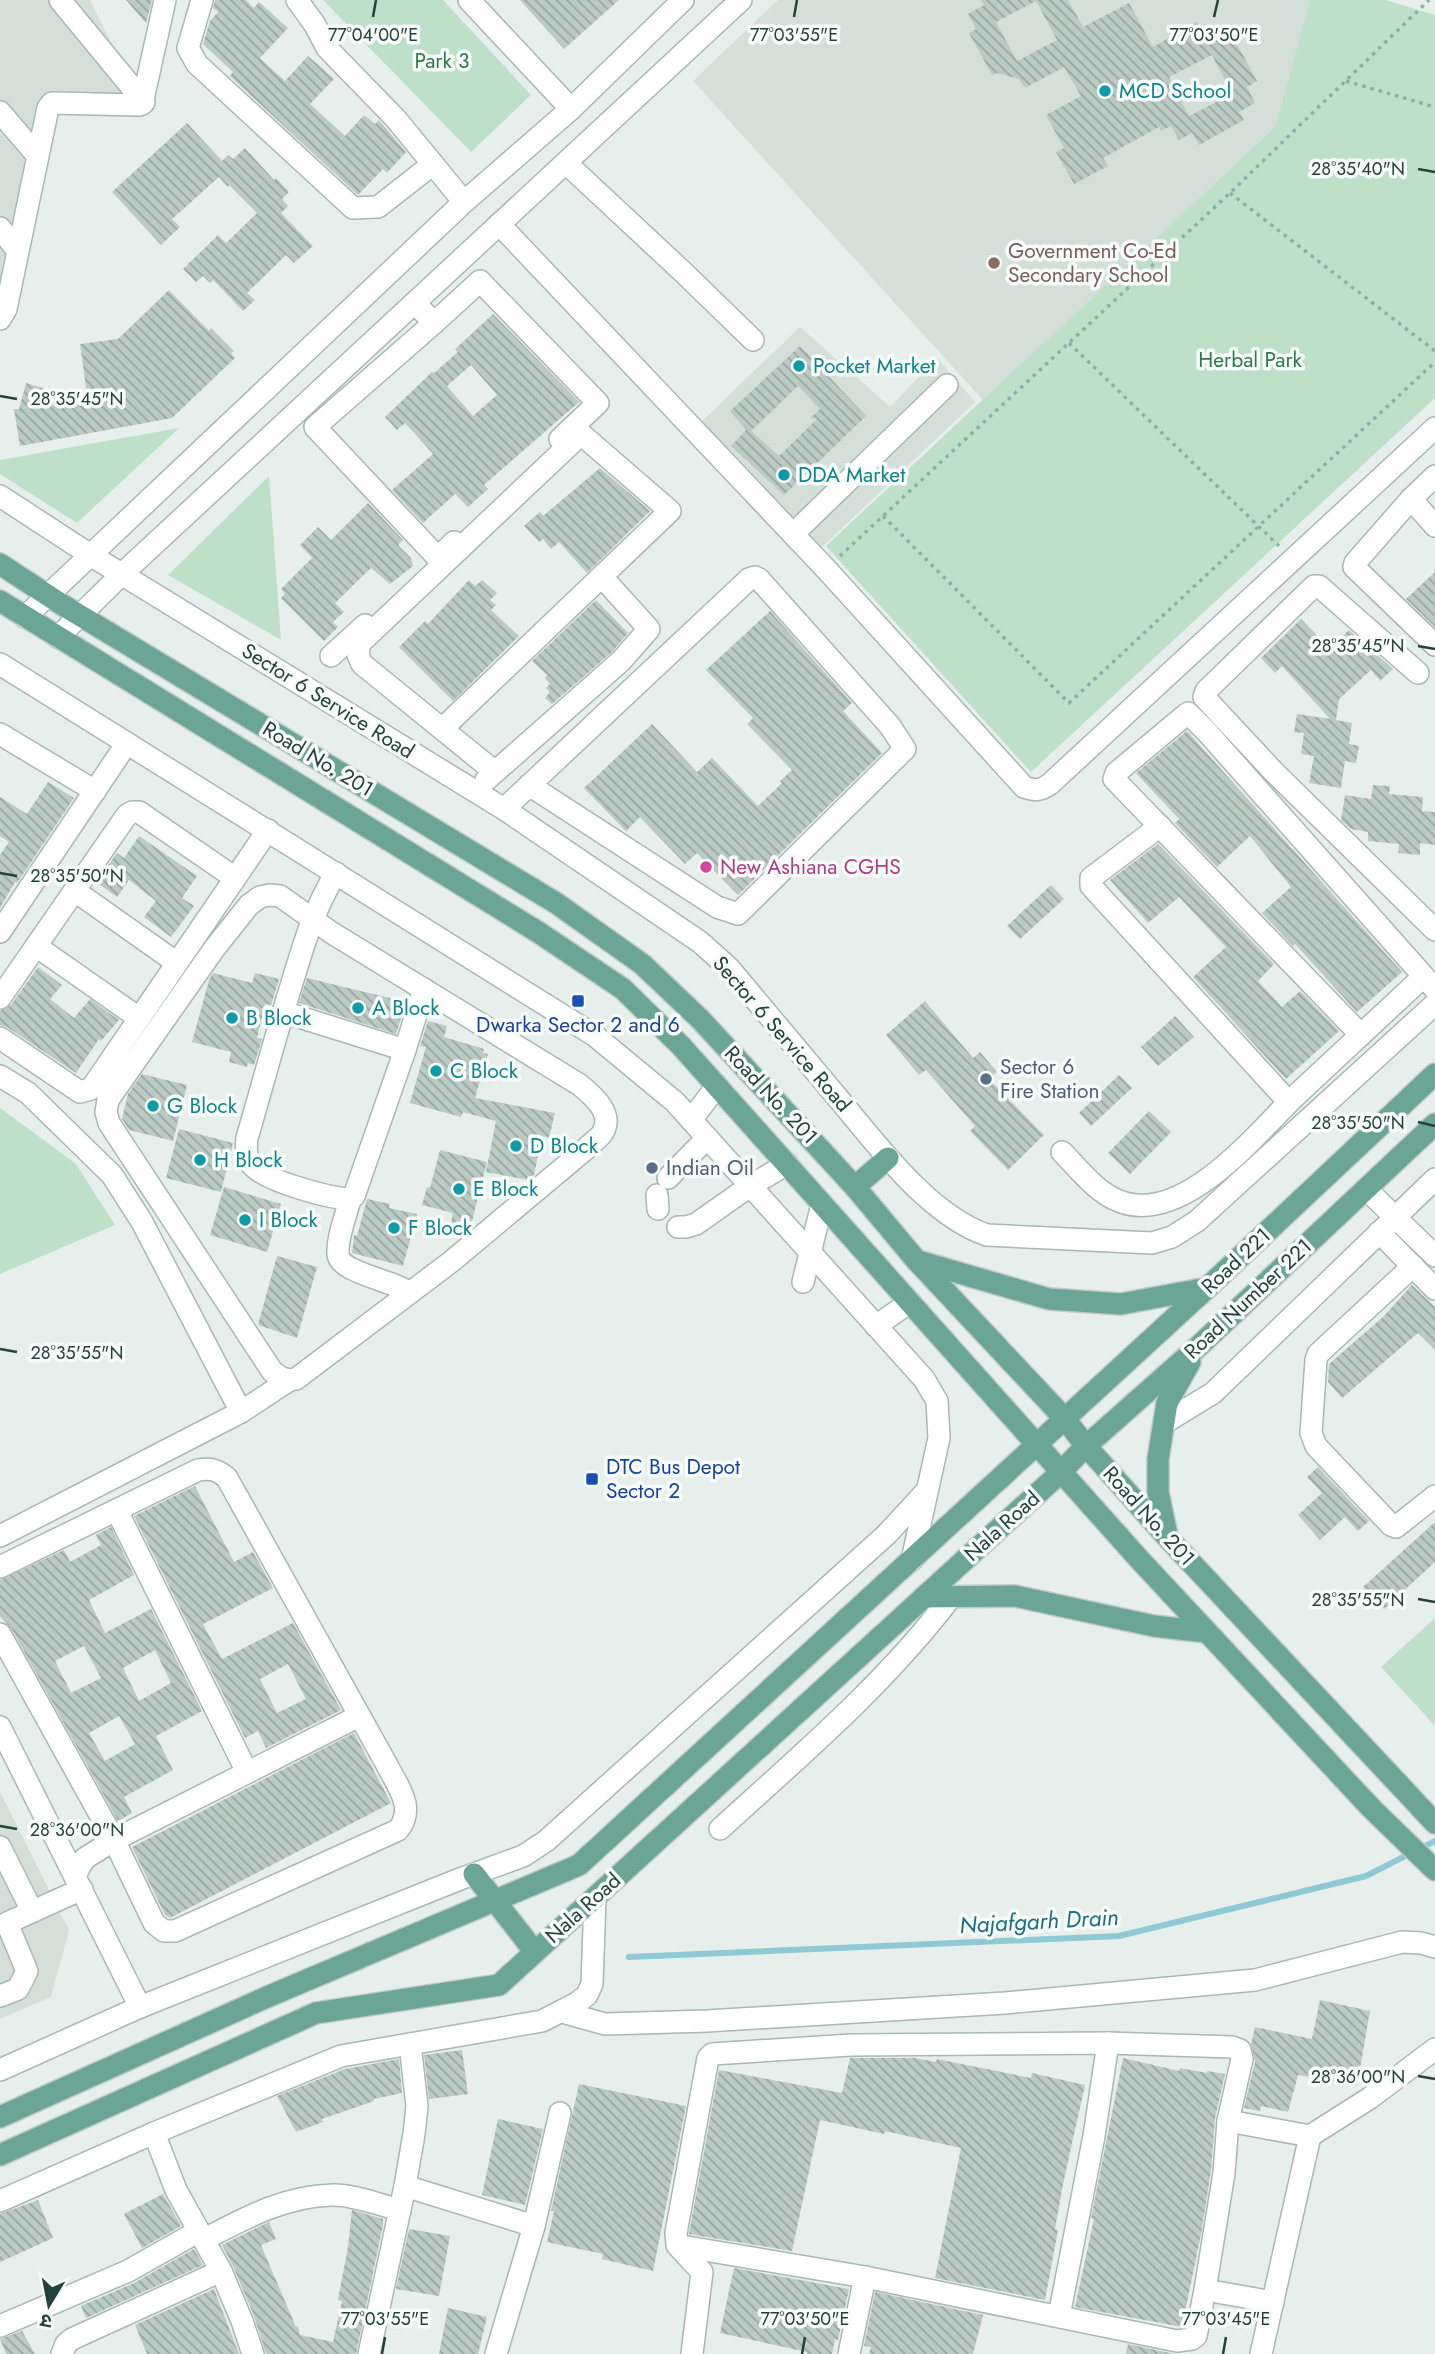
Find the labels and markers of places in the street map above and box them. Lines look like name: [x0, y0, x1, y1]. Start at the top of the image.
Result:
place label: MCD School: [1119, 76, 1231, 106]
marker: MCD School: [1097, 83, 1113, 99]
place label: Government Co-Ed Secondary School: [1008, 236, 1177, 290]
marker: Government Co-Ed Secondary School: [986, 255, 1002, 271]
place label: Pocket Market: [813, 351, 936, 381]
marker: Pocket Market: [791, 358, 807, 374]
place label: DDA Market: [798, 460, 905, 490]
marker: DDA Market: [776, 467, 792, 483]
place label: New Ashiana CGHS: [720, 852, 901, 882]
marker: New Ashiana CGHS: [698, 859, 714, 875]
place label: A Block: [372, 993, 440, 1023]
marker: Dwarka Sector 2 and 6: [570, 993, 586, 1009]
marker: A Block: [350, 1000, 366, 1016]
place label: B Block: [246, 1003, 312, 1033]
marker: B Block: [224, 1010, 240, 1026]
place label: Dwarka Sector 2 and 6: [476, 1010, 680, 1040]
place label: Sector 6 Fire Station: [1000, 1052, 1100, 1106]
place label: C Block: [450, 1056, 519, 1086]
marker: C Block: [428, 1063, 444, 1079]
marker: Sector 6 Fire Station: [978, 1071, 994, 1087]
place label: G Block: [167, 1091, 238, 1121]
marker: G Block: [145, 1098, 161, 1114]
place label: D Block: [530, 1131, 599, 1161]
marker: D Block: [508, 1138, 524, 1154]
place label: H Block: [214, 1145, 283, 1175]
marker: H Block: [192, 1152, 208, 1168]
place label: Indian Oil: [666, 1153, 754, 1183]
marker: Indian Oil: [644, 1160, 660, 1176]
place label: E Block: [473, 1174, 539, 1204]
marker: E Block: [451, 1181, 467, 1197]
place label: I Block: [259, 1205, 318, 1235]
marker: I Block: [237, 1212, 253, 1228]
place label: F Block: [408, 1213, 473, 1243]
marker: F Block: [386, 1220, 402, 1236]
place label: DTC Bus Depot Sector 2: [606, 1452, 740, 1506]
marker: DTC Bus Depot Sector 2: [584, 1471, 600, 1487]

